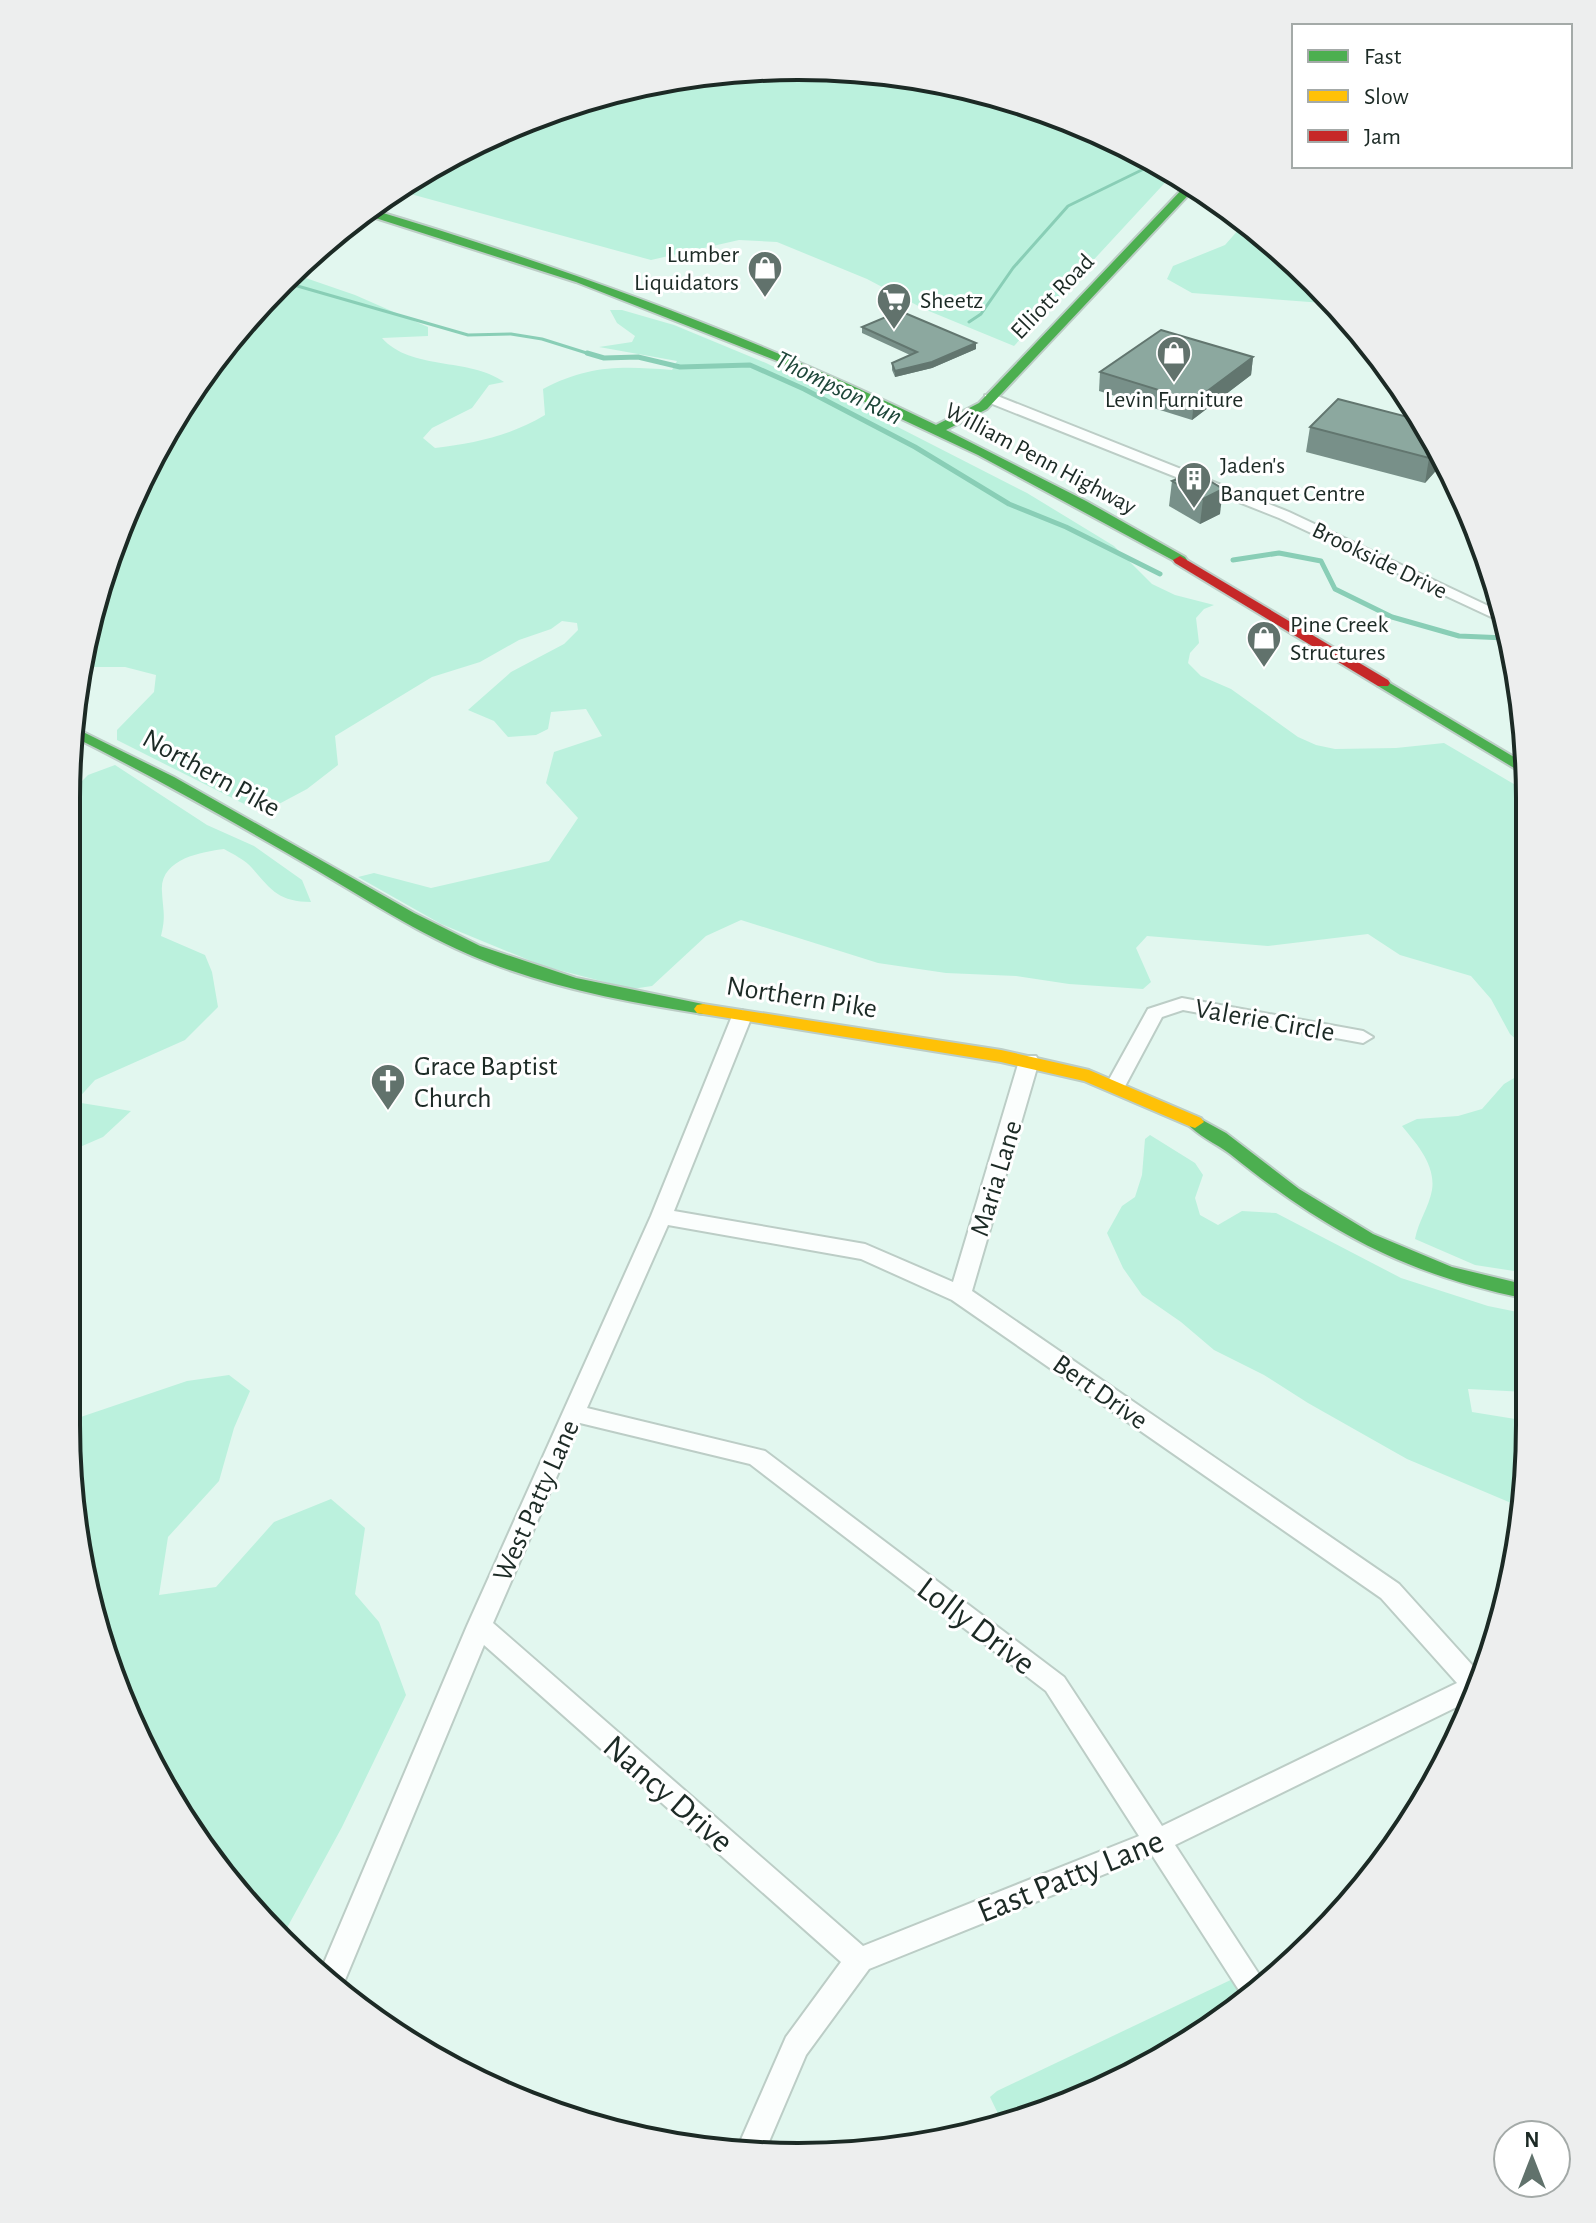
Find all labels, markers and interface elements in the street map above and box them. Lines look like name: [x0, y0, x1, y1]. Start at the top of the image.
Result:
legend: [1292, 24, 1572, 168]
text: Fast: [1364, 45, 1402, 69]
text: Slow: [1364, 85, 1409, 109]
text: Jam: [1364, 125, 1401, 149]
place label: Lumber Liquidators: [634, 243, 739, 295]
shop icon: Lumber Liquidators: [746, 249, 784, 299]
street label: Elliott Road: [1007, 250, 1099, 344]
supermarket icon: Sheetz: [875, 281, 913, 331]
place label: Sheetz: [920, 289, 983, 313]
shop icon: Levin Furniture: [1155, 334, 1193, 384]
water label: Thompson Run: [771, 346, 906, 430]
place label: Levin Furniture: [1105, 388, 1243, 412]
street label: William Penn Highway: [941, 398, 1140, 519]
place label: Jaden's Banquet Centre: [1220, 454, 1365, 506]
building icon: Jaden's Banquet Centre: [1175, 460, 1213, 510]
street label: Brookside Drive: [1308, 518, 1451, 604]
place label: Pine Creek Structures: [1290, 613, 1389, 665]
shop icon: Pine Creek Structures: [1245, 619, 1283, 669]
street label: Northern Pike: [138, 725, 284, 823]
street label: Northern Pike: [724, 972, 879, 1024]
street label: Valerie Circle: [1193, 995, 1337, 1047]
place label: Grace Baptist Church: [414, 1053, 558, 1113]
church icon: Grace Baptist Church: [369, 1062, 407, 1112]
street label: Maria Lane: [966, 1117, 1028, 1240]
street label: Bert Drive: [1047, 1350, 1152, 1435]
street label: West Patty Lane: [489, 1416, 585, 1586]
street label: Lolly Drive: [910, 1571, 1041, 1682]
street label: Nancy Drive: [596, 1729, 739, 1860]
street label: East Patty Lane: [973, 1824, 1169, 1930]
north arrow: [1492, 2119, 1572, 2199]
text: N: [1524, 2129, 1540, 2151]

